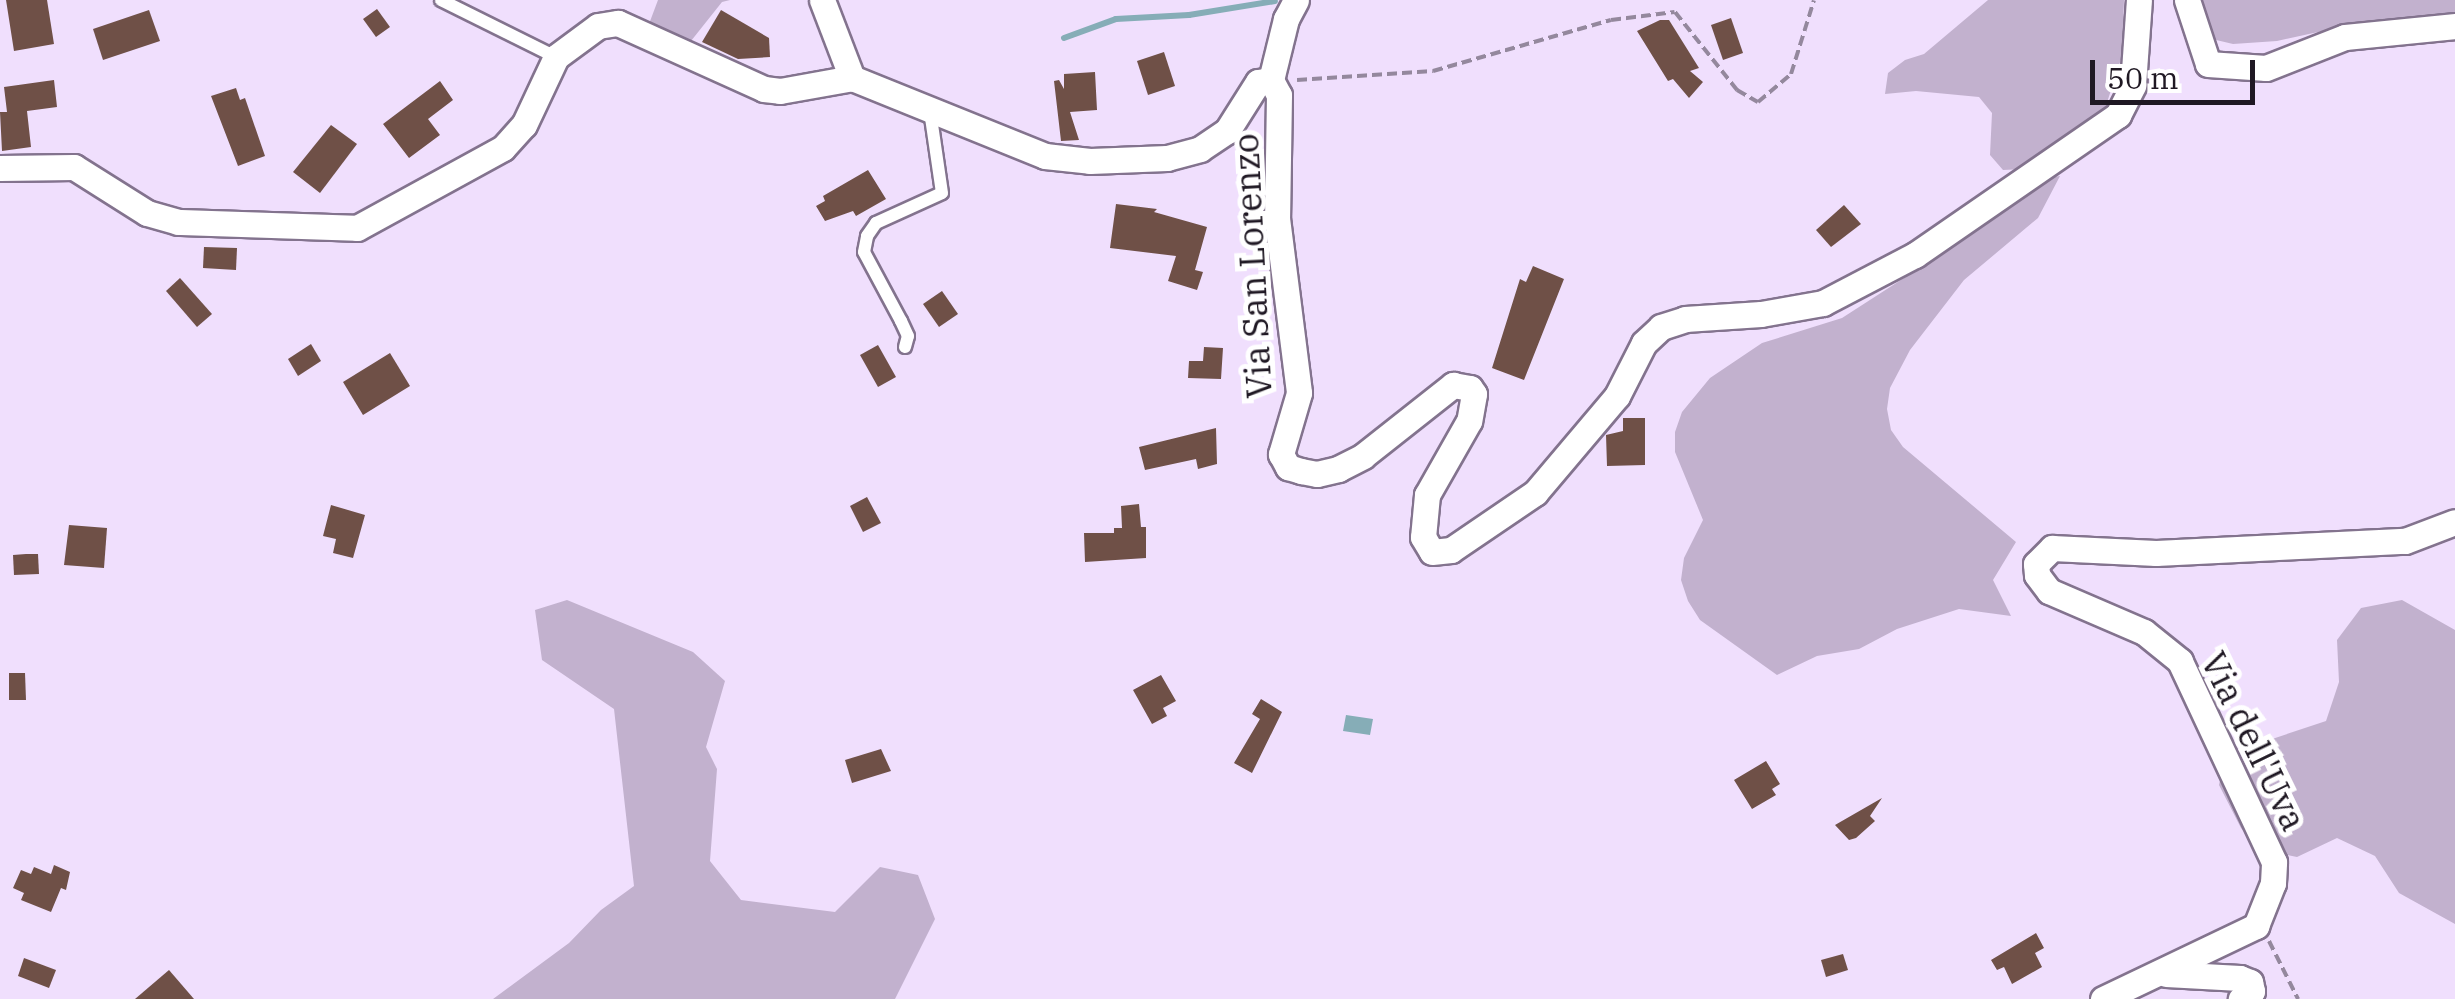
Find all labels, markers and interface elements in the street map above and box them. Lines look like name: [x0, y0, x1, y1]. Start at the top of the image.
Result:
scale bar: [2095, 40, 2260, 102]
text: 50 m: [2107, 58, 2179, 97]
street label: Via San Lorenzo: [1224, 132, 1280, 400]
street label: Via dell'Uva: [2193, 645, 2315, 837]

